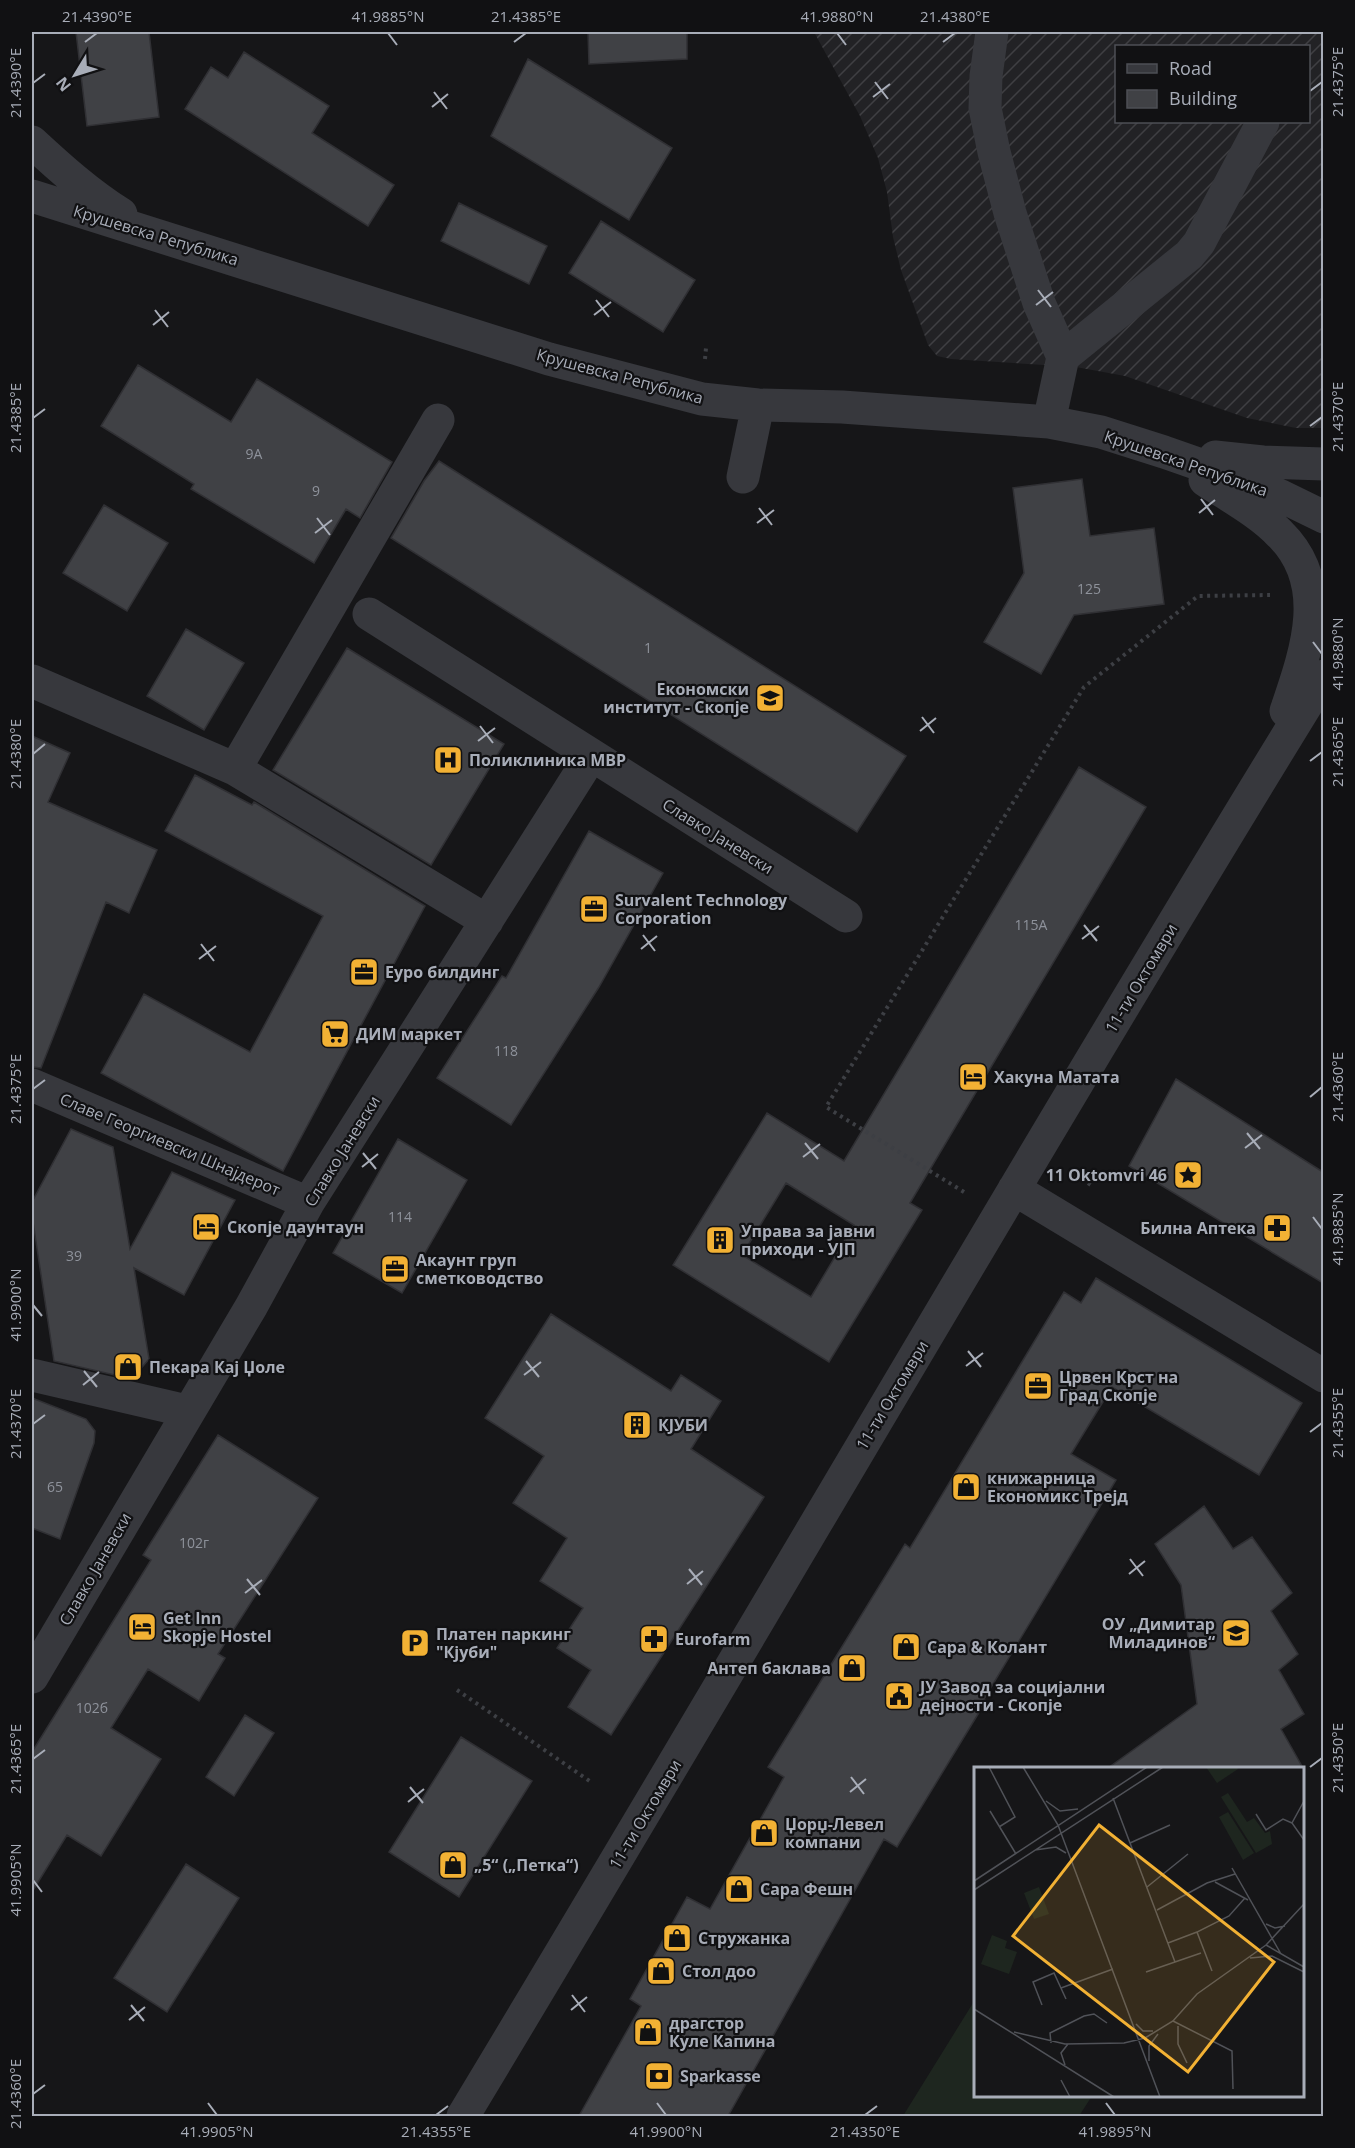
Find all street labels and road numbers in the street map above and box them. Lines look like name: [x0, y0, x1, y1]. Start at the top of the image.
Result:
street label: Крушевска Република: [71, 199, 241, 271]
street label: Крушевска Република: [534, 343, 706, 409]
street label: Крушевска Република: [1101, 425, 1271, 501]
street label: Славко Јаневски: [658, 793, 778, 879]
street label: 11-ти Октомври: [1100, 919, 1182, 1037]
street label: Славе Георгиевски Шнајдерот: [56, 1088, 284, 1201]
street label: Славко Јаневски: [299, 1091, 385, 1211]
street label: 11-ти Октомври: [851, 1336, 933, 1454]
street label: Славко Јаневски: [54, 1509, 136, 1629]
street label: 11-ти Октомври: [604, 1755, 686, 1873]

